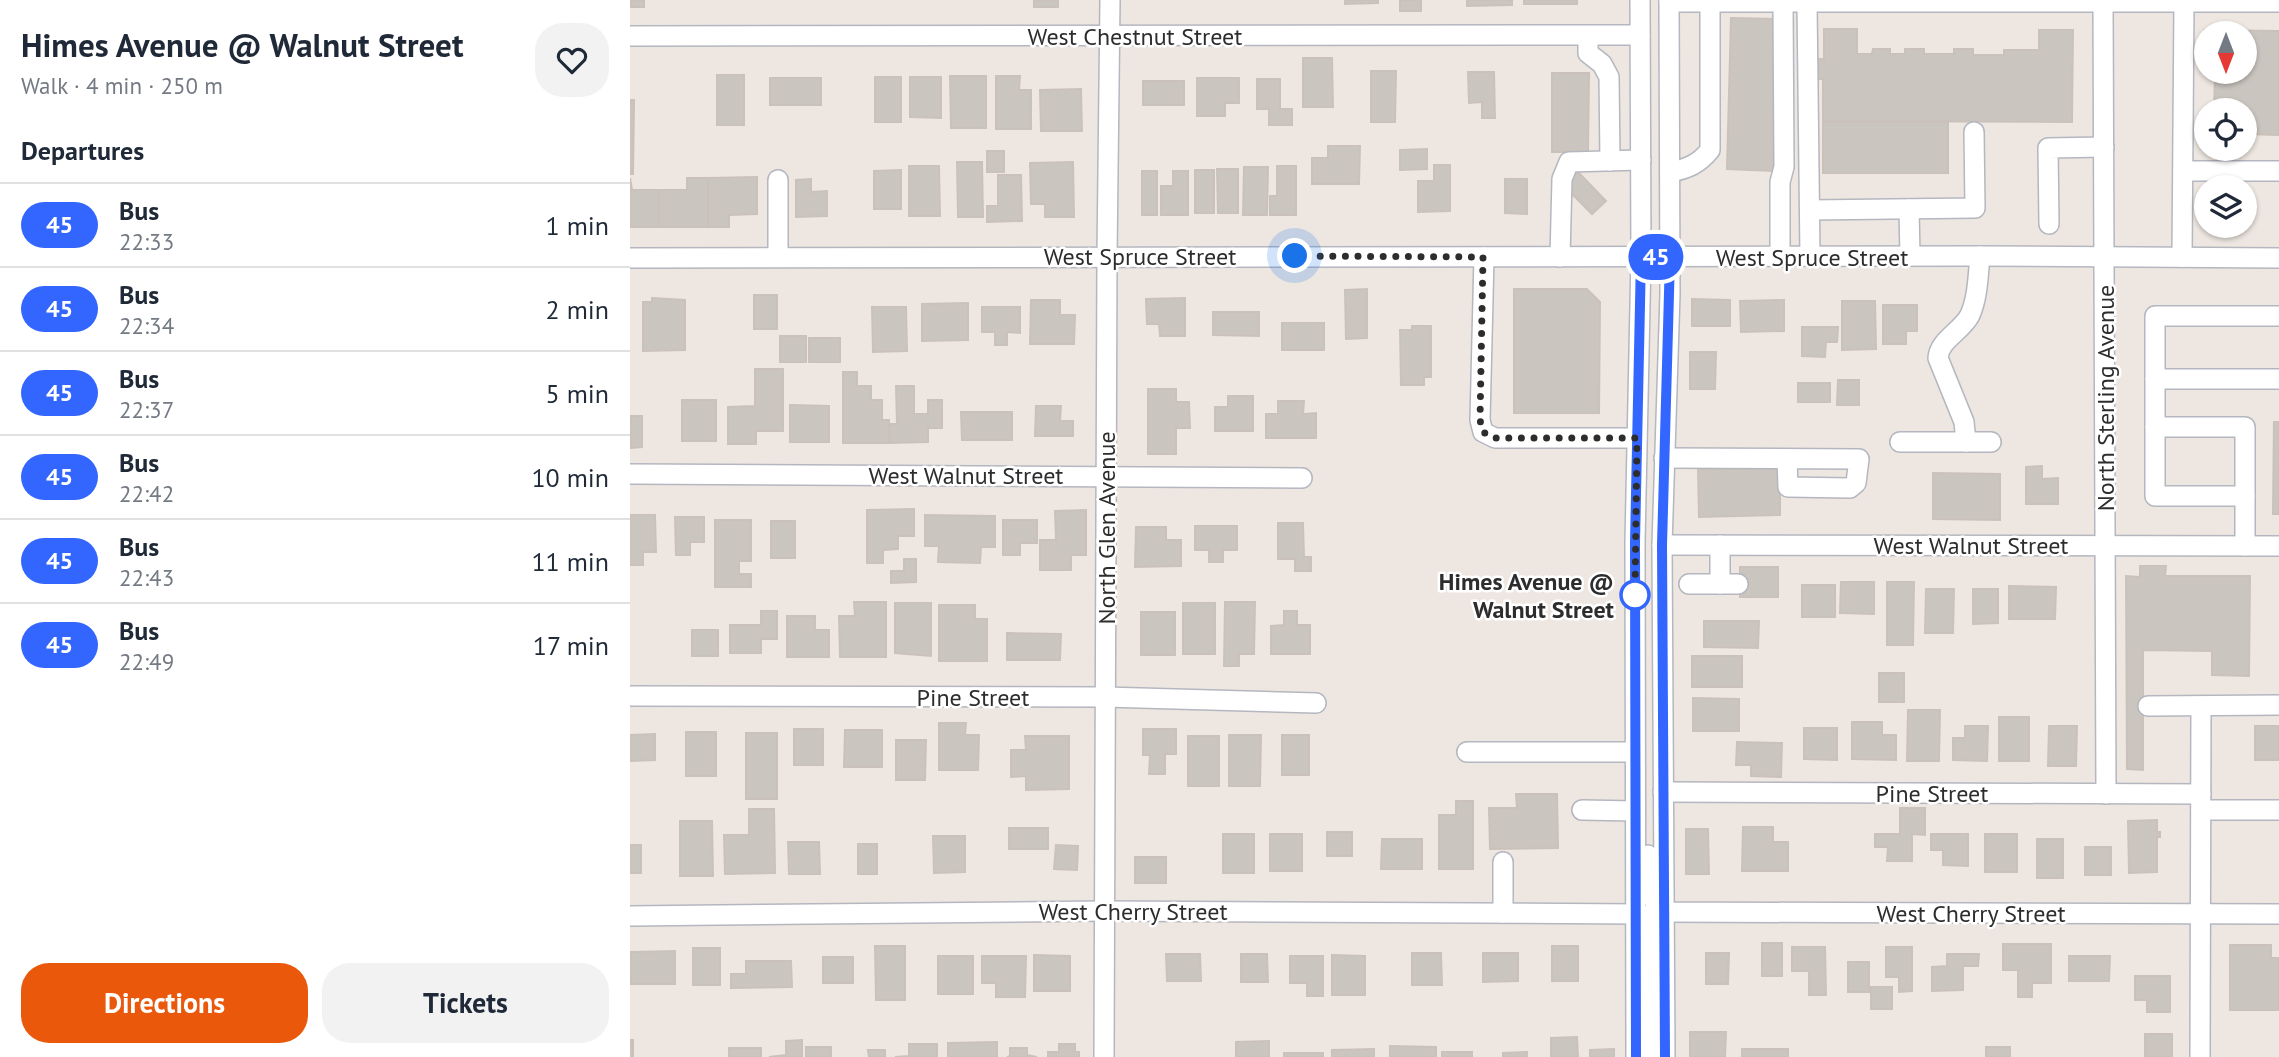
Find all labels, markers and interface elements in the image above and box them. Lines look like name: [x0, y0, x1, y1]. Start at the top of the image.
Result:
street label: West Chestnut Street: [1028, 21, 1242, 52]
north arrow: [2194, 21, 2258, 84]
map controls: [2194, 21, 2257, 238]
text: Himes Avenue @ Walnut Street: [21, 23, 463, 66]
button: heart: [535, 23, 609, 97]
text: Walk · 4 min · 250 m: [21, 71, 223, 100]
button: locate: [2194, 98, 2257, 161]
text: Departures: [21, 134, 144, 167]
button: layers: [2194, 175, 2257, 238]
text: Bus: [119, 194, 159, 227]
text: 45: [46, 209, 73, 240]
text: 1 min: [546, 209, 609, 242]
text: 22:33: [119, 227, 174, 256]
line badge: 45: [1625, 234, 1688, 280]
your location: [1277, 238, 1312, 273]
street label: West Spruce Street: [1044, 241, 1236, 272]
text: 45: [1642, 241, 1670, 272]
street label: West Spruce Street: [1716, 242, 1908, 273]
text: Bus: [119, 278, 159, 311]
street label: North Sterling Avenue: [2090, 285, 2121, 511]
text: 45: [46, 293, 73, 324]
text: 2 min: [546, 293, 609, 326]
text: 22:34: [119, 311, 174, 340]
text: Bus: [119, 362, 159, 395]
text: 45: [46, 377, 73, 408]
text: 5 min: [546, 377, 609, 410]
text: 22:37: [119, 395, 174, 424]
street label: North Glen Avenue: [1091, 431, 1122, 625]
text: Bus: [119, 446, 159, 479]
street label: West Walnut Street: [869, 460, 1063, 491]
text: 45: [46, 461, 73, 492]
text: 10 min: [531, 461, 609, 494]
text: 22:42: [119, 479, 174, 508]
text: Bus: [119, 530, 159, 563]
street label: West Walnut Street: [1874, 530, 2068, 561]
text: 45: [46, 545, 73, 576]
text: 11 min: [531, 545, 609, 578]
text: 22:43: [119, 563, 174, 592]
place label: Himes Avenue @ Walnut Street: [1439, 566, 1615, 625]
marker: Himes Avenue @ Walnut Street: [1620, 580, 1650, 610]
text: Bus: [119, 614, 159, 647]
text: 45: [46, 629, 73, 660]
text: 17 min: [533, 629, 609, 662]
text: 22:49: [119, 647, 174, 676]
street label: Pine Street: [917, 682, 1029, 713]
street label: Pine Street: [1876, 778, 1988, 809]
street label: West Cherry Street: [1038, 896, 1228, 927]
street label: West Cherry Street: [1876, 898, 2066, 929]
button: Directions: [21, 963, 308, 1043]
button: Tickets: [322, 963, 609, 1043]

